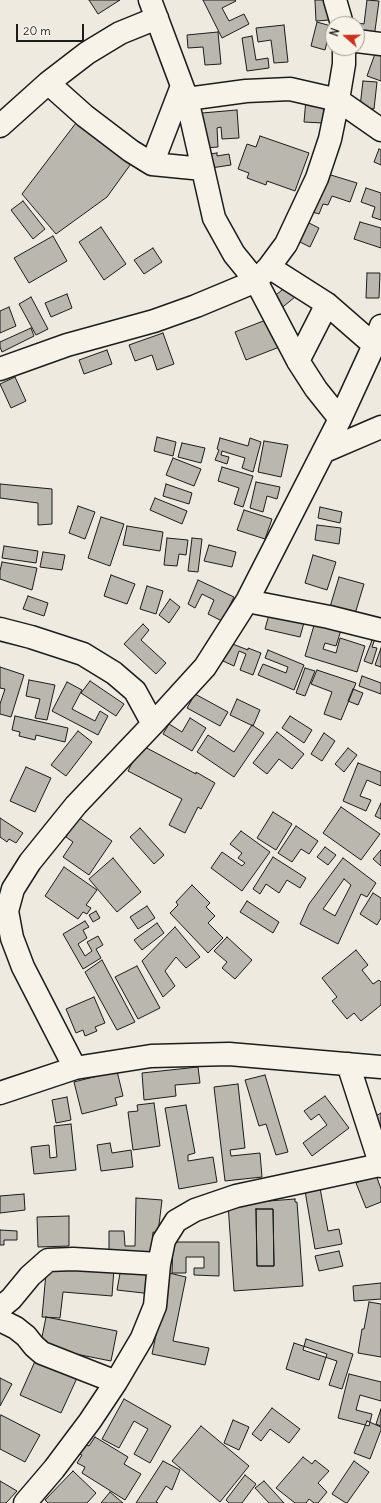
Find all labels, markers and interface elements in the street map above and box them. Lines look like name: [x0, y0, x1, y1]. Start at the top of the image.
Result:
scale bar: [18, 16, 86, 42]
north arrow: [325, 16, 365, 56]
text: 20 m: [23, 23, 51, 38]
text: N: [327, 26, 343, 38]

